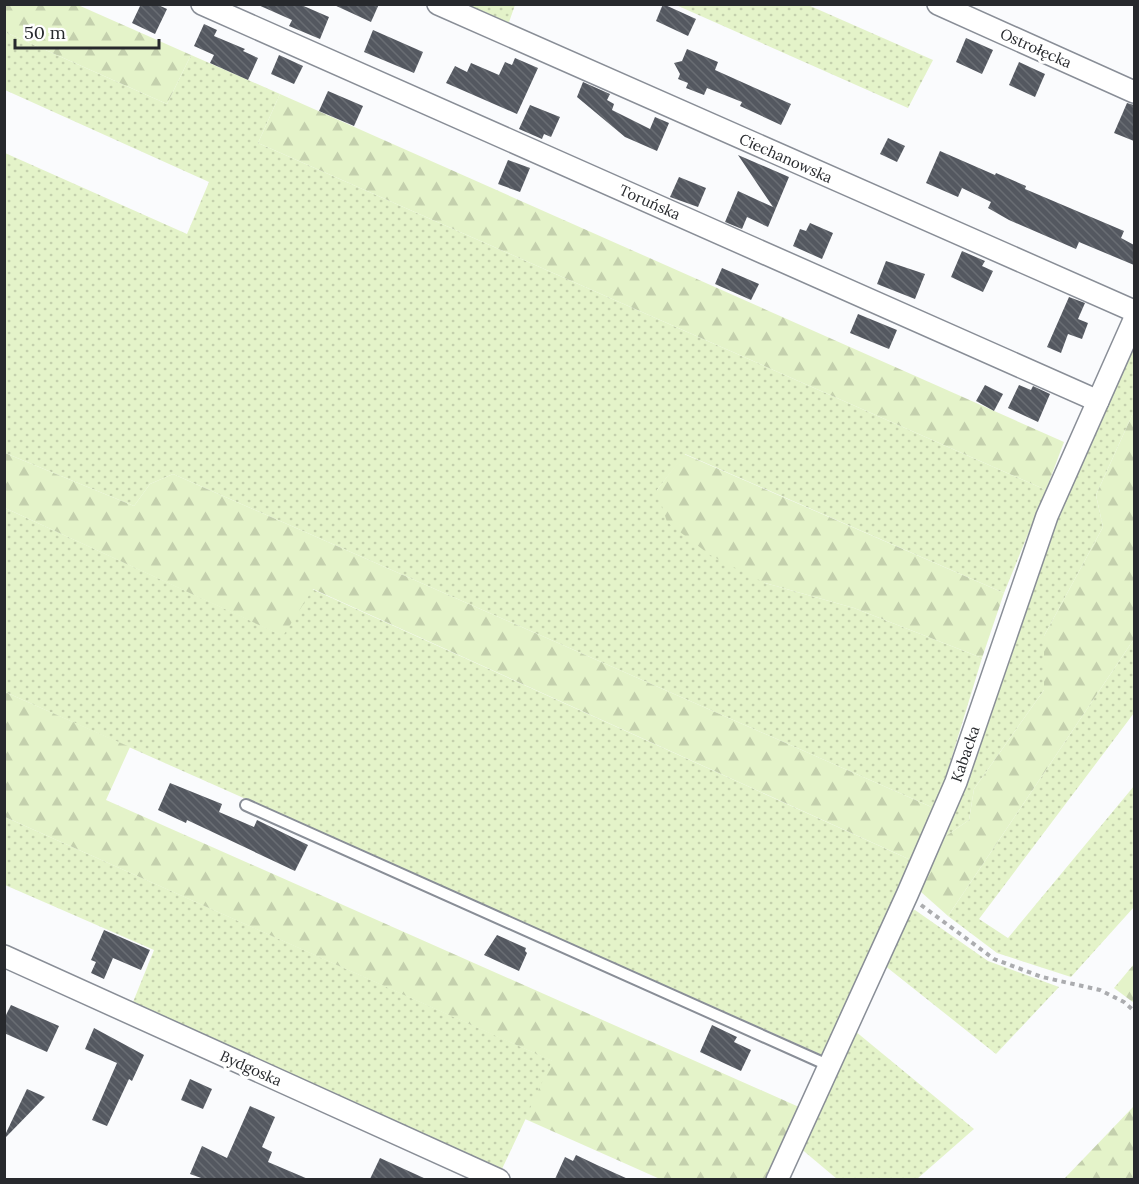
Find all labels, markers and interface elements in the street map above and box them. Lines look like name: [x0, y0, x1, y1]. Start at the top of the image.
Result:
scale bar: [15, 12, 159, 50]
text: 50 m: [24, 21, 66, 44]
street label: Ostrołęcka: [997, 24, 1075, 72]
street label: Ciechanowska: [736, 129, 836, 187]
street label: Toruńska: [616, 180, 684, 224]
street label: Kabacka: [947, 723, 984, 785]
street label: Bydgoska: [217, 1046, 285, 1090]

